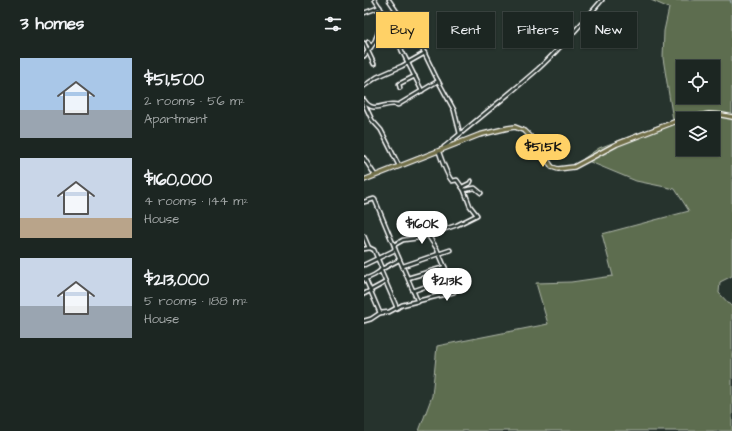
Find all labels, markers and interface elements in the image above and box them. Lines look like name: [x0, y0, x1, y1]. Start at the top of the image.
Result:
text: 3 homes: [20, 12, 84, 36]
chip: Buy: [376, 12, 429, 48]
chip: Rent: [437, 12, 495, 48]
chip: Filters: [503, 12, 573, 48]
chip: New: [581, 12, 637, 48]
icon: filters: [322, 13, 344, 35]
map controls: [676, 60, 720, 156]
button: locate: [676, 60, 720, 104]
text: $51,500: [144, 68, 204, 92]
icon: home: [52, 74, 100, 122]
text: 2 rooms · 56 m²: [144, 92, 245, 110]
text: Apartment: [144, 110, 208, 128]
button: layers: [676, 112, 720, 156]
pin: $51.5K: [510, 134, 576, 168]
text: $51.5K: [524, 138, 562, 156]
text: $160,000: [144, 168, 212, 192]
icon: home: [52, 174, 100, 222]
text: 4 rooms · 144 m²: [144, 192, 248, 210]
text: House: [144, 210, 179, 228]
pin: $160K: [394, 211, 450, 245]
text: $160K: [405, 215, 439, 233]
text: $213,000: [144, 268, 209, 292]
pin: $213K: [419, 268, 475, 302]
text: $213K: [432, 272, 462, 290]
icon: home: [52, 274, 100, 322]
text: 5 rooms · 188 m²: [144, 292, 248, 310]
text: House: [144, 310, 179, 328]

